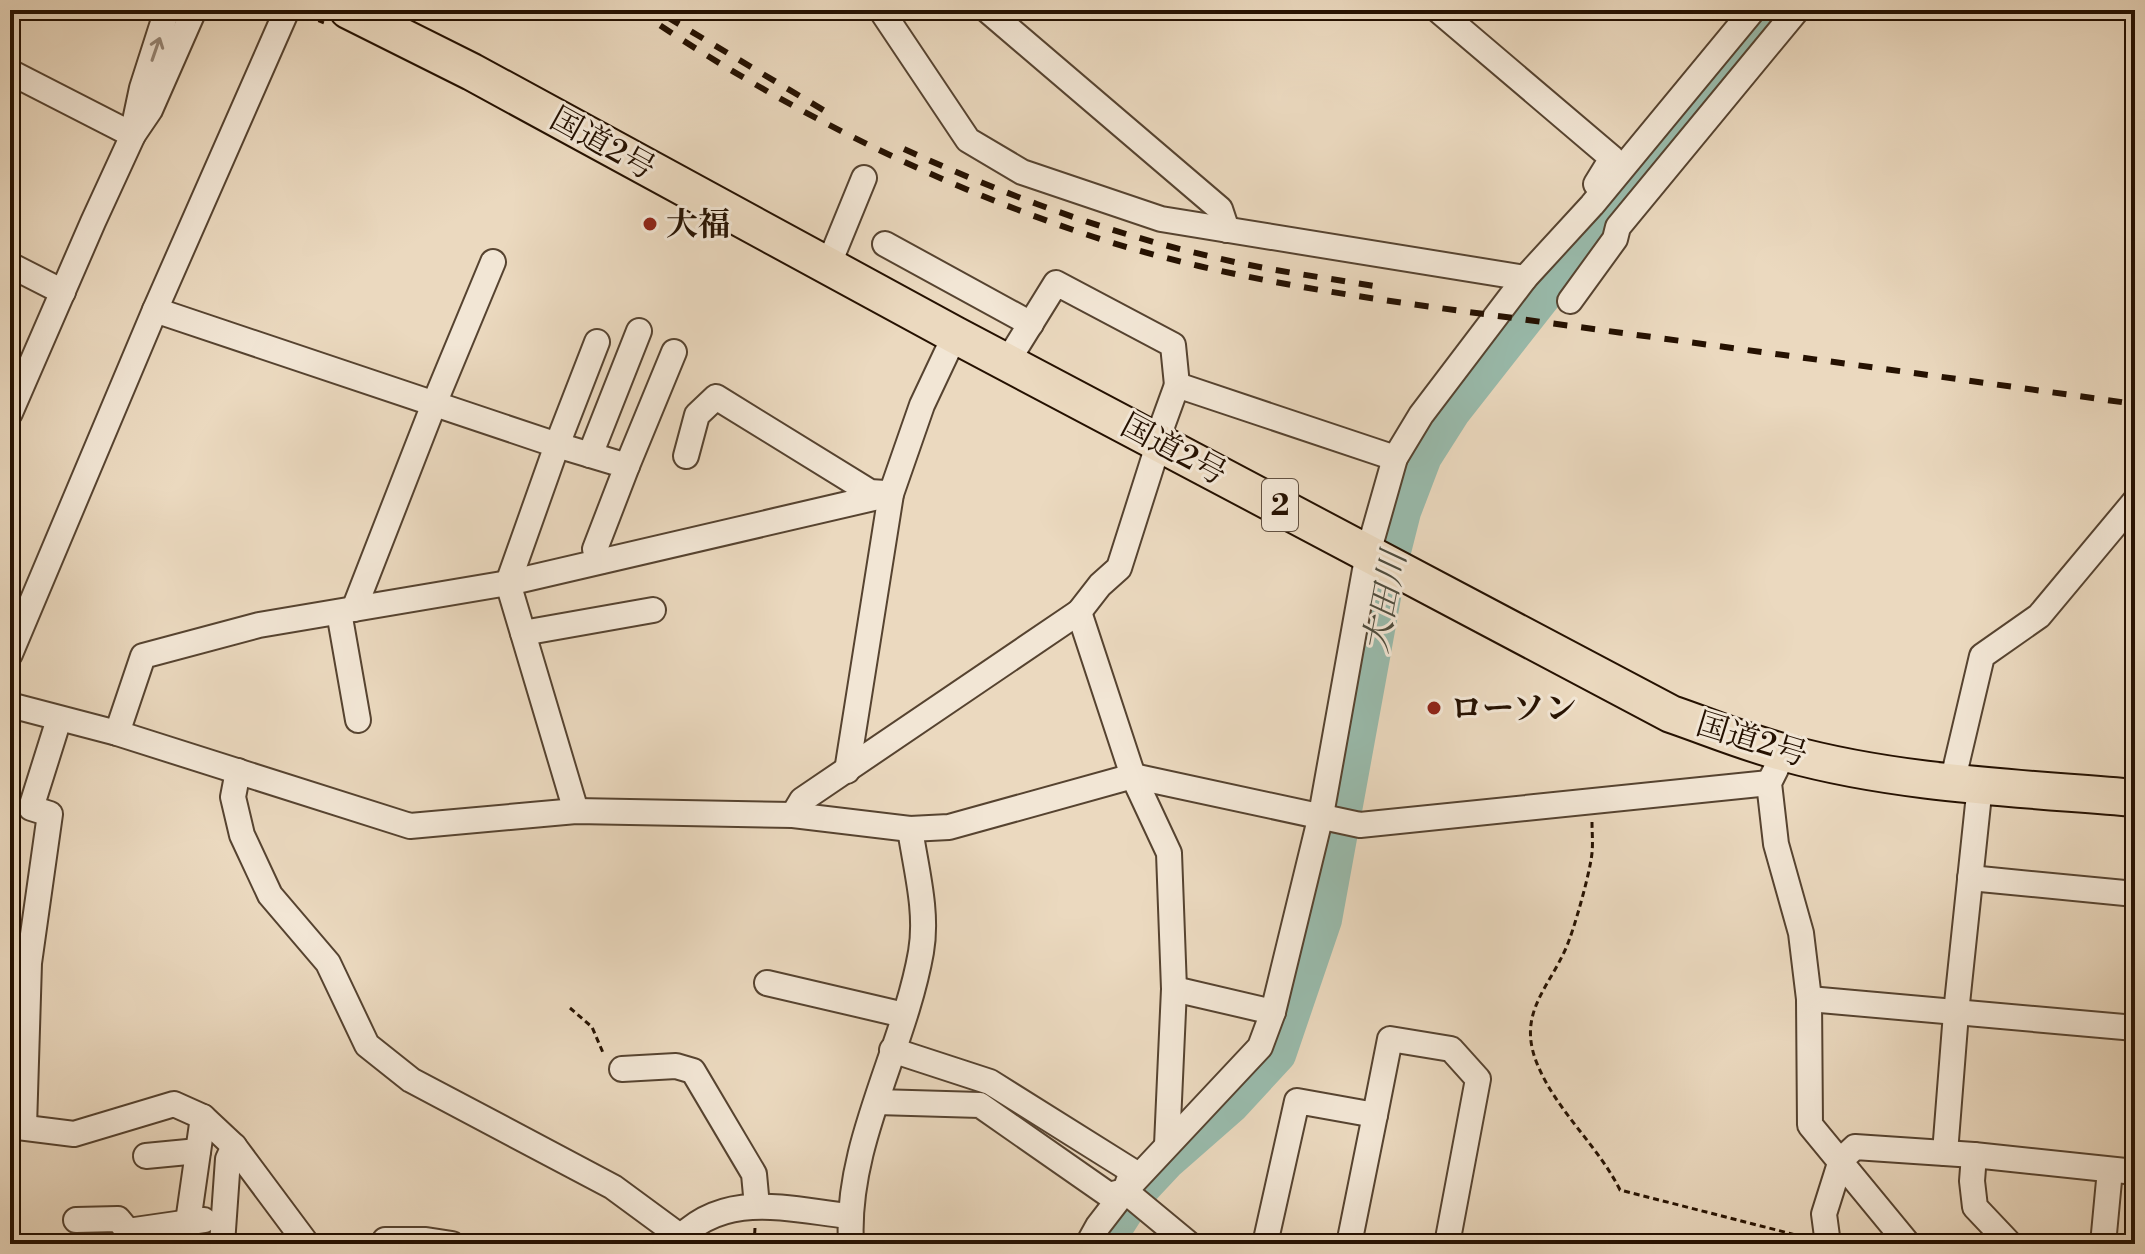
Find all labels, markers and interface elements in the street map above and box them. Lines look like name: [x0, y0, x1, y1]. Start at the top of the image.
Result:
one-way arrow: [149, 37, 164, 62]
street label: 国道2号: [543, 99, 662, 189]
place label: 大福: [666, 205, 730, 245]
marker: 大福: [641, 215, 659, 233]
street label: 国道2号: [1114, 405, 1233, 494]
road number: 2: [1262, 479, 1298, 531]
water label: 大田川: [1356, 544, 1417, 656]
place label: ローソン: [1450, 689, 1577, 729]
marker: ローソン: [1425, 699, 1443, 717]
street label: 国道2号: [1691, 704, 1812, 776]

